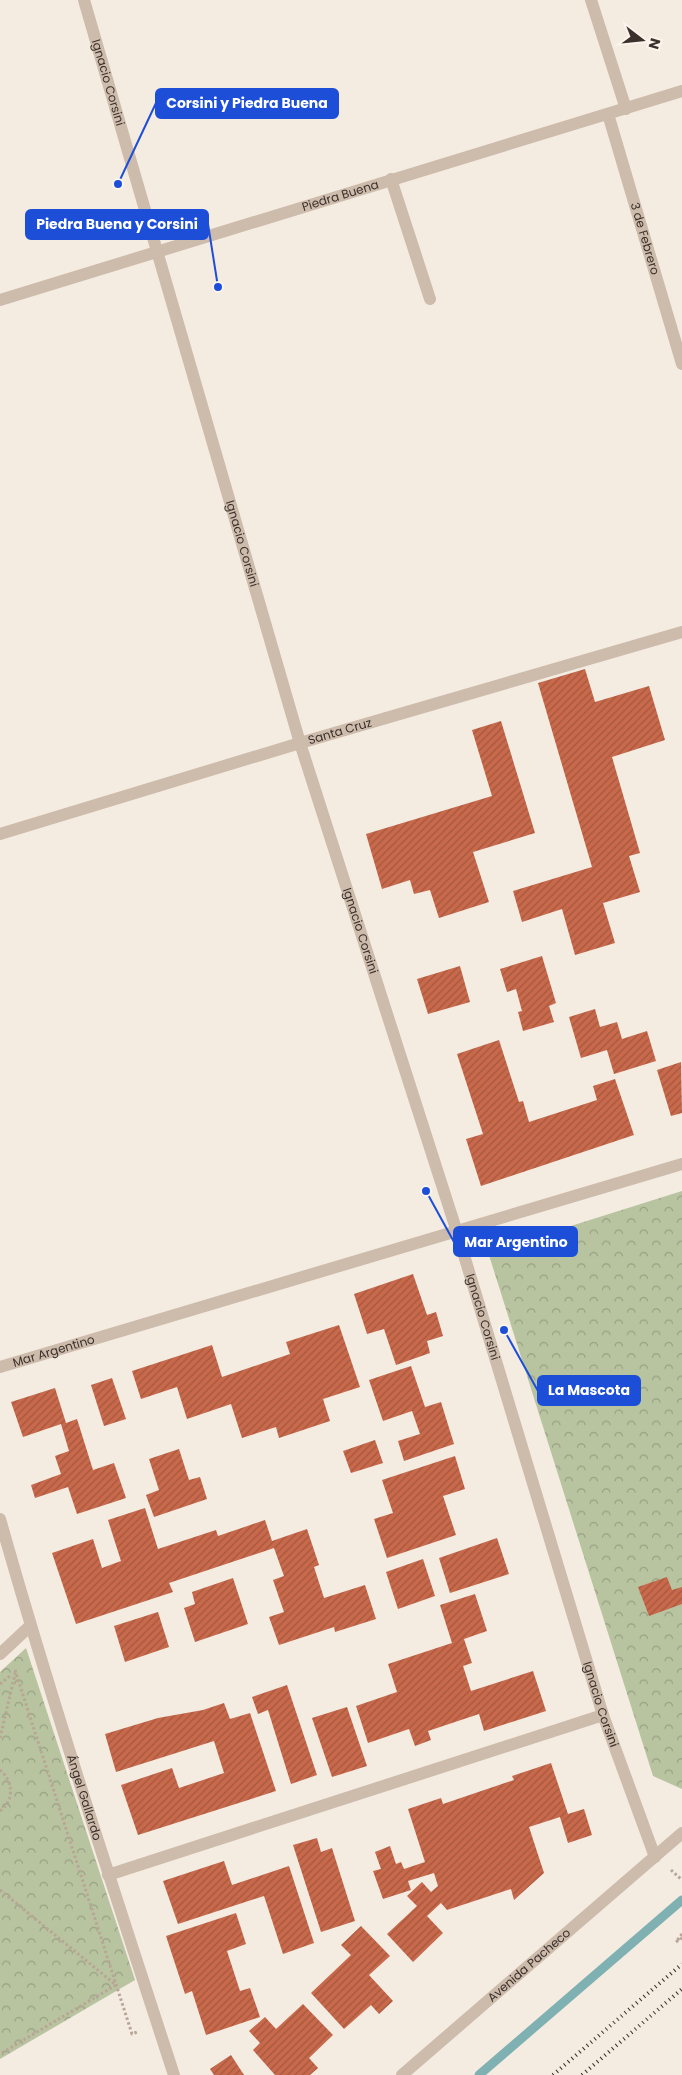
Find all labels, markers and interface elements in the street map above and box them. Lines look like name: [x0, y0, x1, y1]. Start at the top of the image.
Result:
north arrow: [617, 15, 667, 65]
text: N: [643, 36, 666, 51]
street label: Ignacio Corsini: [88, 37, 129, 128]
callout: Corsini y Piedra Buena: [156, 89, 338, 118]
text: Corsini y Piedra Buena: [166, 93, 328, 113]
street label: Piedra Buena: [300, 175, 381, 215]
street label: 3 de Febrero: [627, 200, 664, 277]
callout: Piedra Buena y Corsini: [26, 210, 208, 239]
text: Piedra Buena y Corsini: [36, 214, 198, 234]
street label: Ignacio Corsini: [222, 498, 263, 589]
street label: Santa Cruz: [306, 714, 374, 748]
street label: Ignacio Corsini: [339, 886, 383, 976]
callout: Mar Argentino: [454, 1227, 577, 1256]
text: Mar Argentino: [464, 1232, 568, 1252]
street label: Ignacio Corsini: [462, 1271, 504, 1362]
street label: Mar Argentino: [11, 1330, 97, 1371]
callout: La Mascota: [538, 1376, 640, 1405]
text: La Mascota: [548, 1380, 630, 1400]
street label: Ignacio Corsini: [579, 1659, 623, 1749]
street label: Ángel Gallardo: [63, 1752, 106, 1843]
street label: Avenida Pacheco: [484, 1924, 574, 2005]

